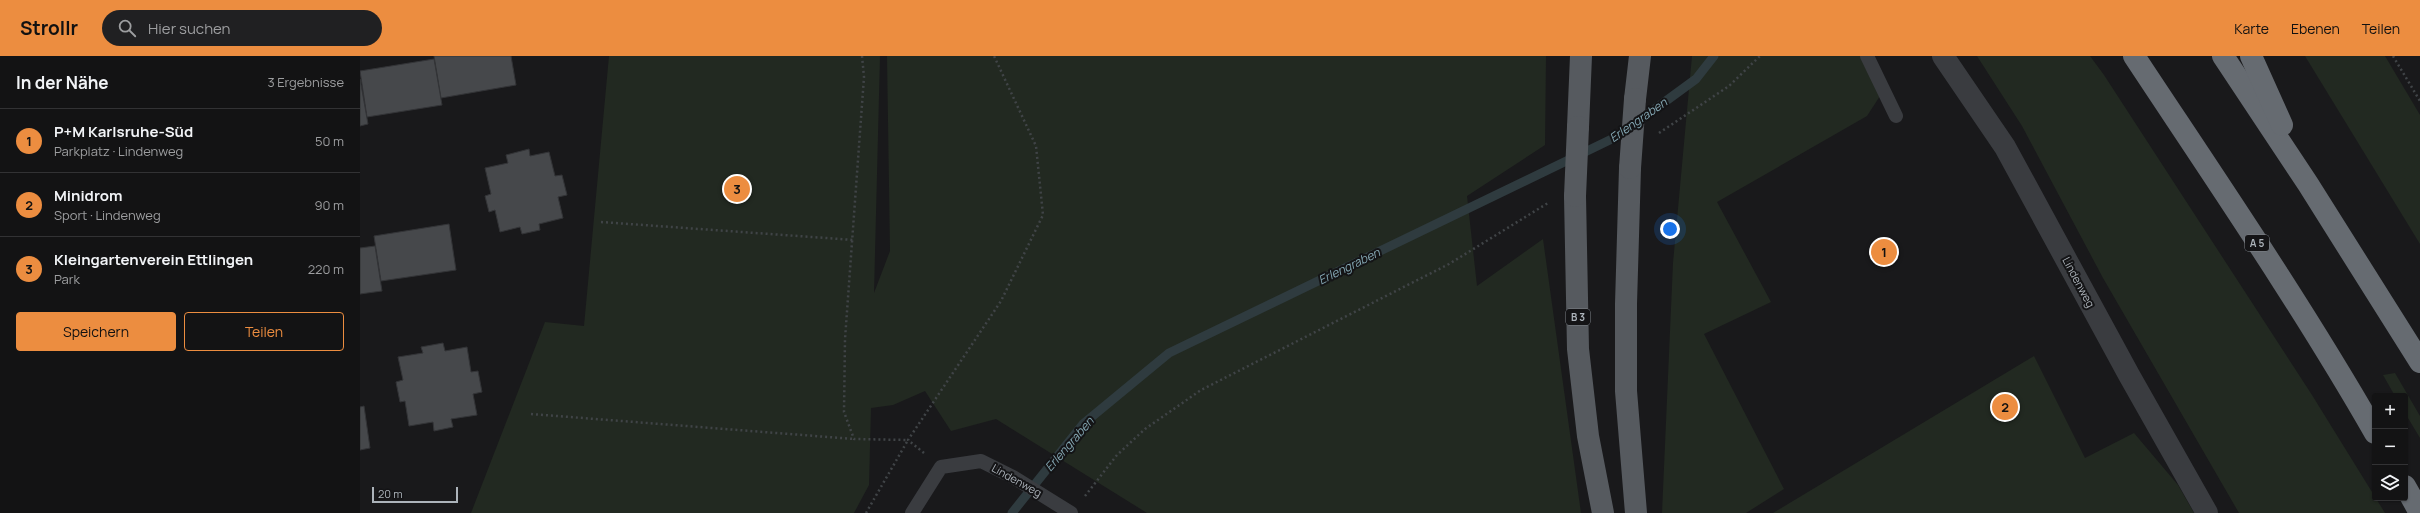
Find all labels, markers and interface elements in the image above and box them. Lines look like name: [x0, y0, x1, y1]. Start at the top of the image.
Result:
search box: [102, 10, 382, 46]
text: Strollr: [20, 15, 78, 41]
icon: search: [116, 17, 138, 39]
text: Hier suchen: [148, 18, 231, 39]
text: Karte: [2234, 19, 2269, 38]
text: Ebenen: [2291, 19, 2340, 38]
text: Teilen: [2362, 19, 2400, 38]
text: In der Nähe: [16, 71, 109, 94]
text: 3 Ergebnisse: [267, 73, 344, 91]
water label: Erlengraben: [1606, 93, 1671, 146]
text: P+M Karlsruhe-Süd: [54, 121, 193, 142]
text: 1: [26, 132, 32, 150]
text: 50 m: [315, 132, 344, 150]
text: Parkplatz · Lindenweg: [54, 142, 183, 160]
pin: 3: [724, 174, 750, 204]
text: Minidrom: [54, 185, 122, 206]
text: 2: [25, 196, 33, 214]
text: 90 m: [314, 196, 344, 214]
text: Sport · Lindenweg: [54, 206, 161, 224]
your location: [1660, 219, 1680, 239]
road number: A 5: [2245, 235, 2269, 251]
pin: 1: [1871, 237, 1897, 267]
water label: Erlengraben: [1315, 243, 1384, 288]
text: Kleingartenverein Ettlingen: [54, 249, 253, 270]
street label: Lindenweg: [2059, 254, 2099, 310]
text: 3: [25, 260, 33, 278]
text: 220 m: [308, 260, 344, 278]
text: Park: [54, 270, 80, 288]
road number: B 3: [1566, 309, 1590, 325]
button: Speichern: [16, 312, 176, 351]
button: Teilen: [184, 312, 344, 351]
pin: 2: [1992, 392, 2018, 422]
map controls: [2372, 393, 2408, 501]
button: +: [2372, 393, 2408, 429]
water label: Erlengraben: [1041, 413, 1098, 475]
button: −: [2372, 429, 2408, 465]
street label: Lindenweg: [989, 460, 1045, 500]
button: layers: [2372, 465, 2408, 501]
scale bar: [372, 485, 458, 504]
text: 20 m: [378, 486, 403, 501]

